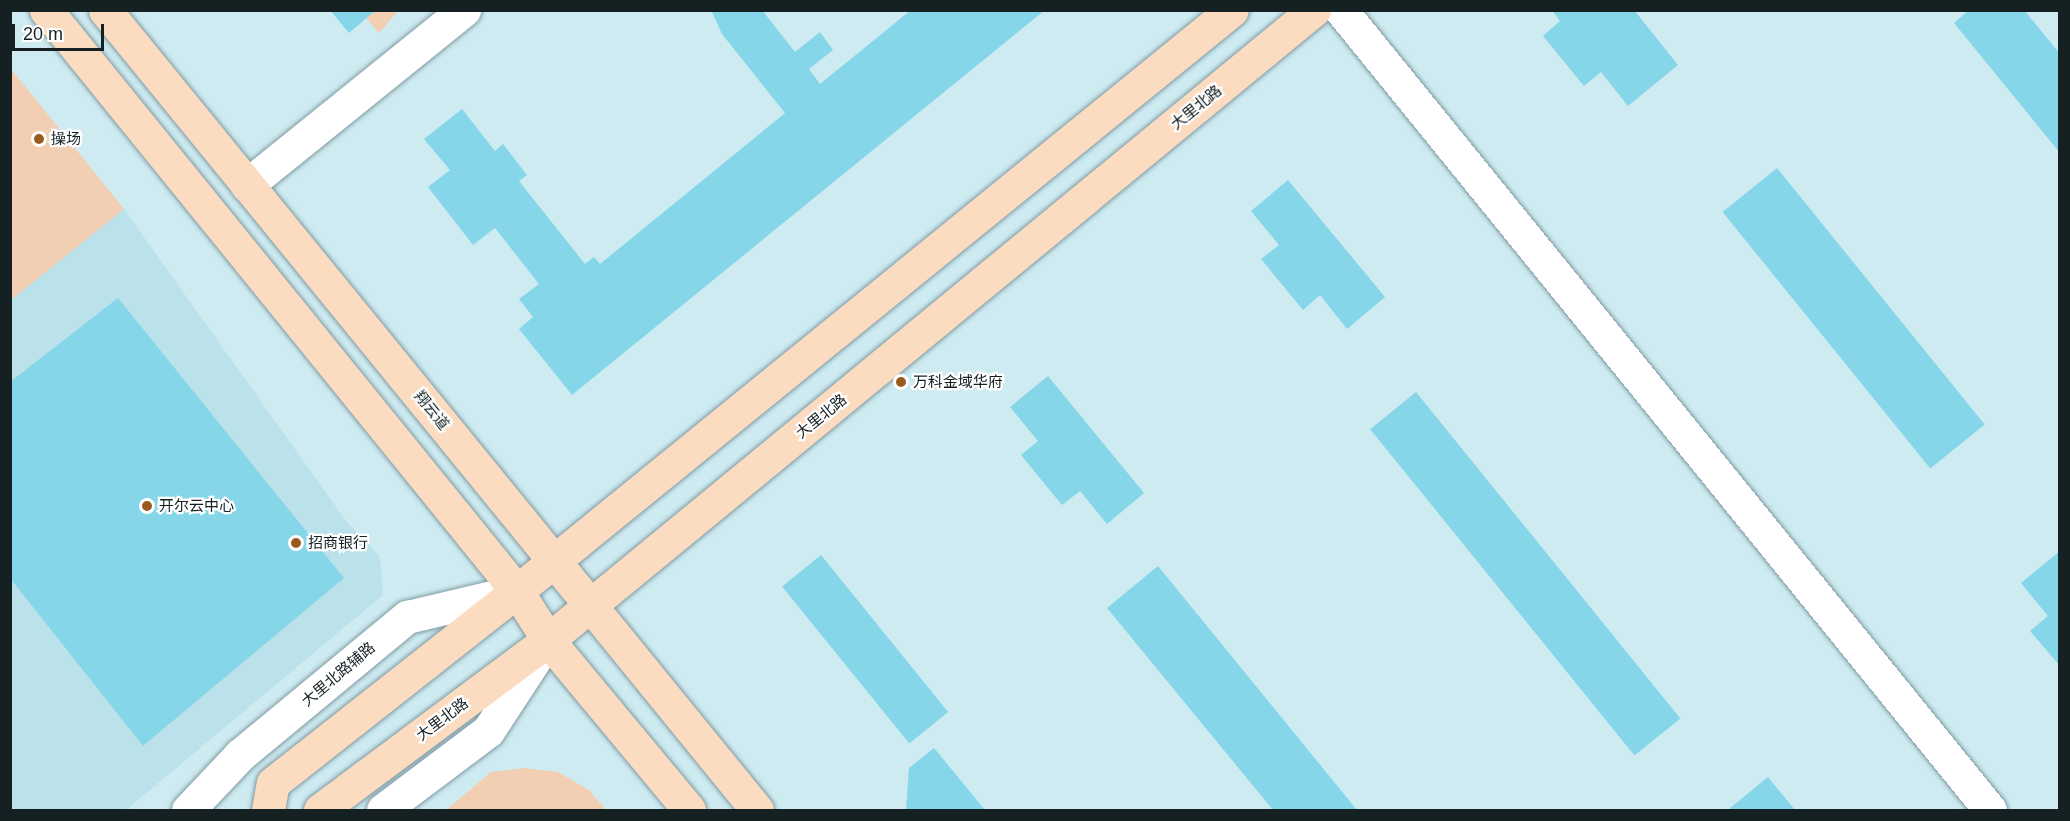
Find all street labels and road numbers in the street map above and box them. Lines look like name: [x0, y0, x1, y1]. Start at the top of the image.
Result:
street label: 大里北路: [1167, 81, 1225, 133]
street label: 翔云道: [411, 387, 453, 433]
street label: 大里北路: [792, 390, 850, 442]
street label: 大里北路辅路: [298, 638, 378, 710]
street label: 大里北路: [413, 694, 471, 744]

